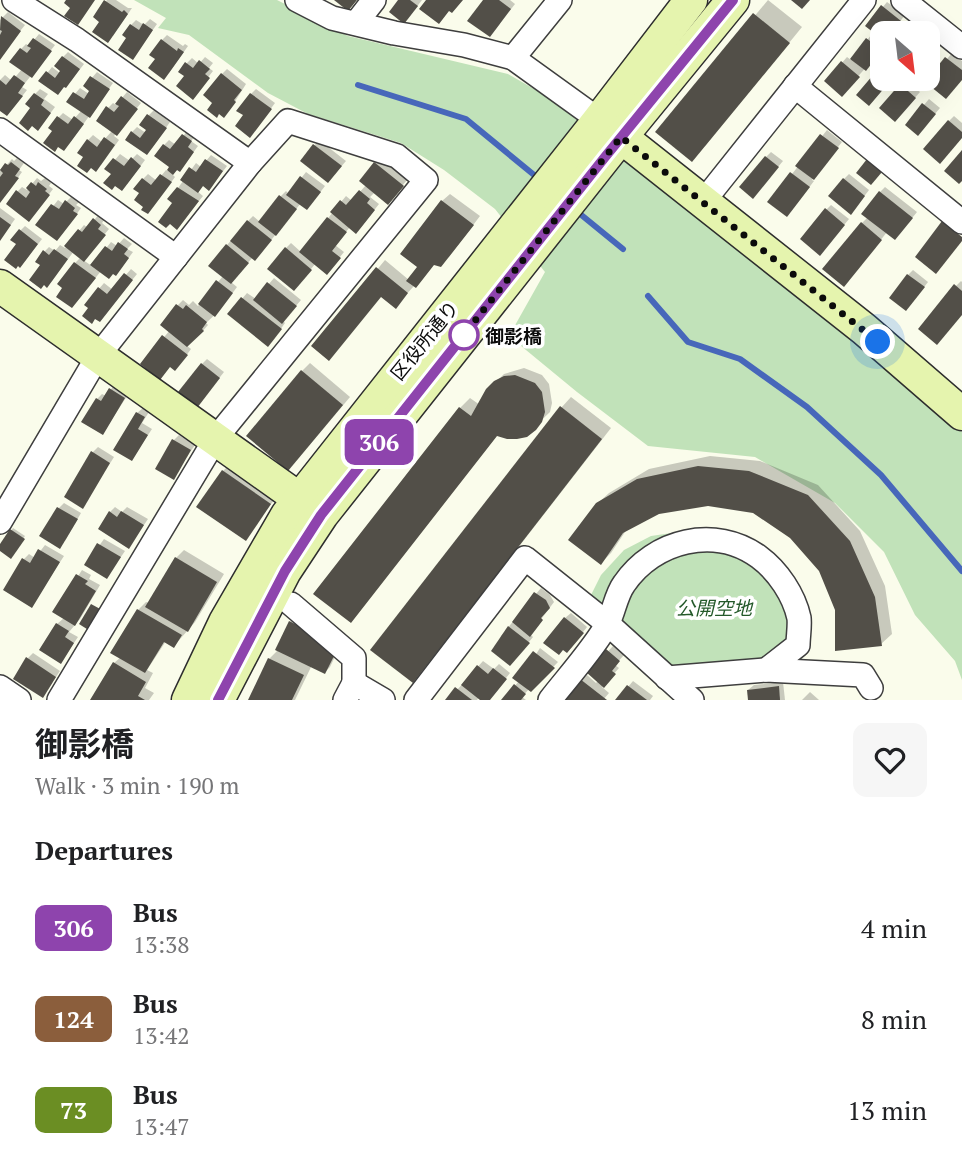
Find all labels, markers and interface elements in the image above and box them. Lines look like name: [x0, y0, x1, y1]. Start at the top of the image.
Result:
north arrow: [870, 21, 940, 91]
map controls: [870, 21, 940, 91]
street label: 区役所通り: [384, 295, 464, 385]
marker: 御影橋: [449, 320, 479, 350]
place label: 御影橋: [485, 323, 542, 348]
your location: [860, 324, 895, 359]
line badge: 306: [339, 419, 419, 465]
text: 306: [359, 426, 399, 458]
park label: 公開空地: [676, 595, 754, 620]
text: 御影橋: [35, 722, 134, 765]
button: heart: [853, 723, 927, 797]
text: Walk · 3 min · 190 m: [35, 770, 239, 801]
text: Departures: [35, 833, 173, 867]
text: Bus: [133, 895, 178, 929]
text: 4 min: [861, 911, 927, 945]
text: 306: [53, 912, 94, 944]
text: 13:38: [133, 929, 190, 960]
text: Bus: [133, 986, 178, 1020]
text: 8 min: [861, 1002, 927, 1036]
text: 124: [53, 1003, 94, 1035]
text: 13:42: [133, 1020, 190, 1051]
text: Bus: [133, 1077, 178, 1111]
text: 13 min: [847, 1093, 927, 1127]
text: 73: [60, 1094, 87, 1126]
text: 13:47: [133, 1111, 190, 1142]

